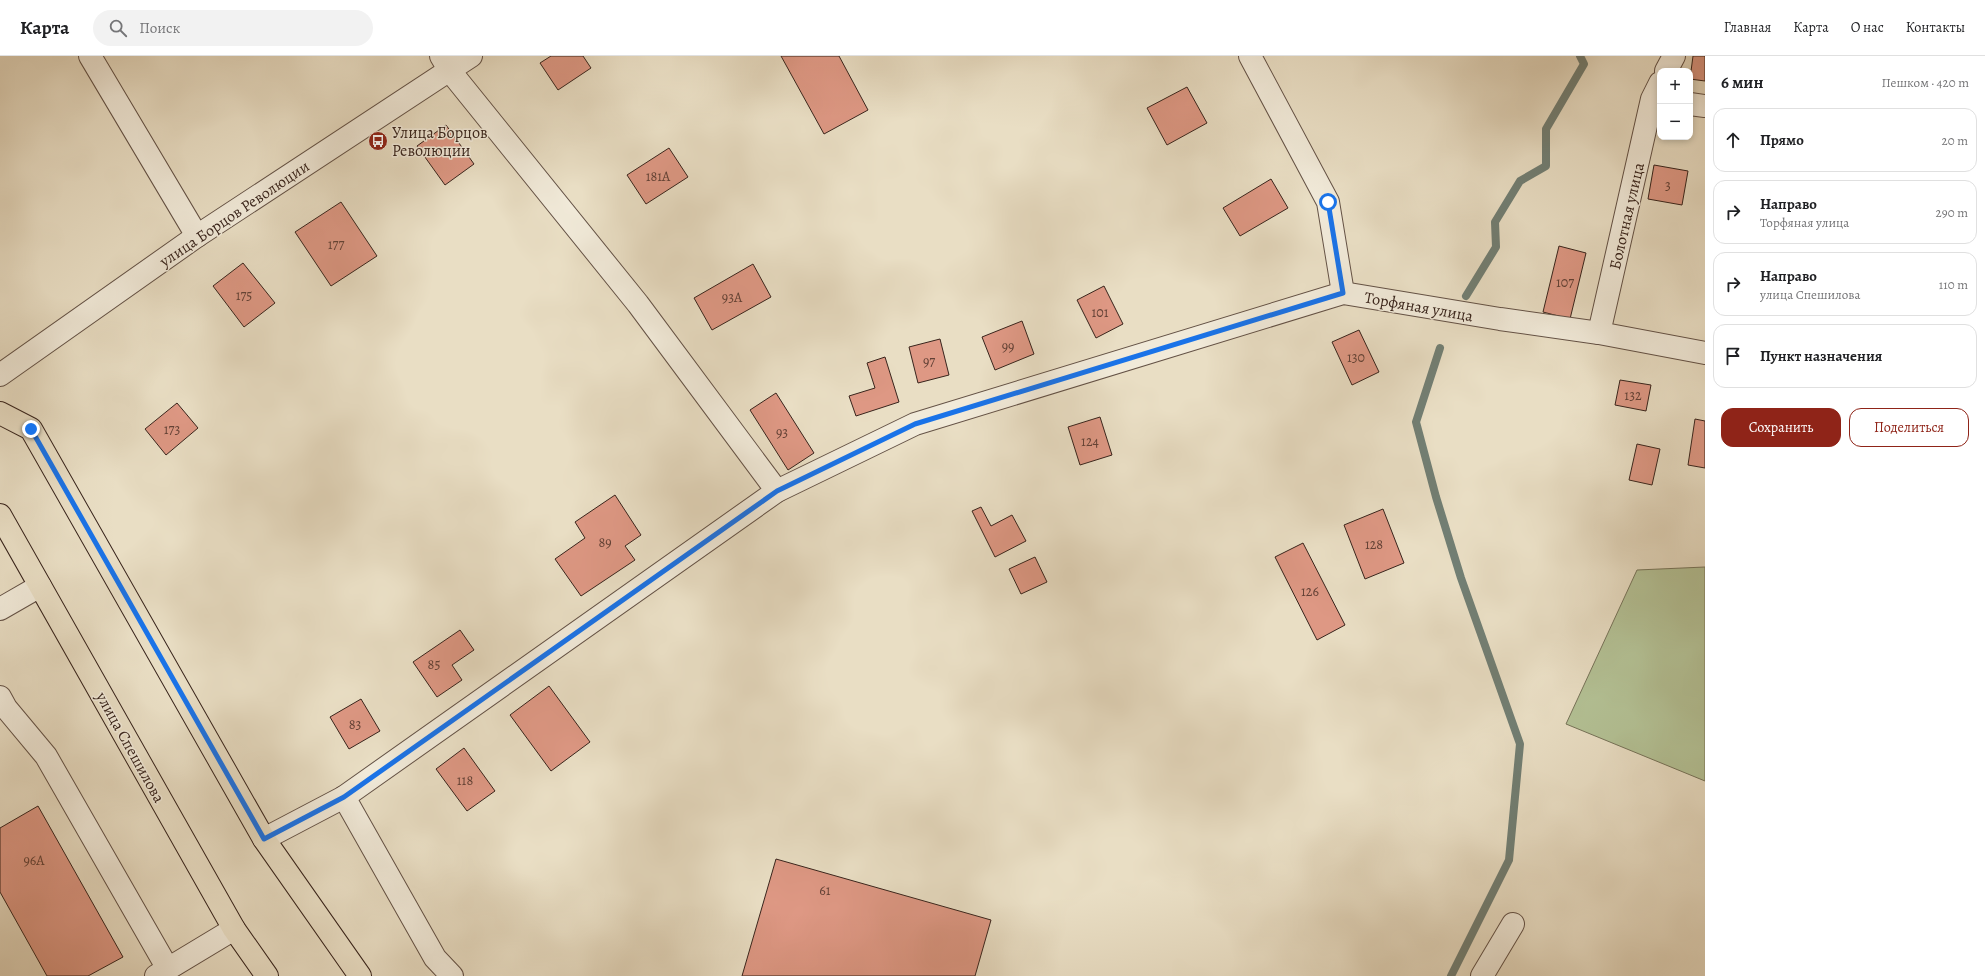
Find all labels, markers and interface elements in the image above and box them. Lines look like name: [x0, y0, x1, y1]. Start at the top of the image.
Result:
search box: [93, 10, 373, 46]
text: Карта: [20, 15, 69, 41]
icon: search: [107, 17, 129, 39]
text: Поиск: [139, 18, 180, 38]
text: Главная: [1724, 18, 1771, 37]
text: Карта: [1793, 18, 1829, 37]
text: О нас: [1851, 18, 1884, 37]
text: Контакты: [1906, 18, 1965, 37]
map controls: [1657, 68, 1693, 140]
button: +: [1657, 68, 1693, 104]
text: 6 мин: [1721, 71, 1763, 94]
text: Пешком · 420 m: [1882, 74, 1969, 91]
button: −: [1657, 104, 1693, 140]
place label: Улица Борцов Революции: [392, 122, 488, 162]
icon: ahead: [1722, 129, 1744, 151]
bus stop icon: Улица Борцов Революции: [367, 130, 389, 152]
text: Прямо: [1760, 130, 1804, 150]
text: 20 m: [1942, 132, 1968, 149]
street label: улица Борцов Революции: [155, 155, 314, 273]
street label: Болотная улица: [1604, 160, 1650, 272]
house number: 181А: [646, 167, 671, 186]
house number: 3: [1665, 176, 1671, 195]
route start: [1319, 193, 1337, 211]
text: Направо: [1760, 194, 1817, 214]
icon: right: [1722, 201, 1744, 223]
text: 290 m: [1936, 204, 1968, 221]
text: Торфяная улица: [1760, 214, 1849, 231]
house number: 177: [328, 235, 344, 254]
text: Направо: [1760, 266, 1817, 286]
house number: 107: [1556, 273, 1574, 292]
icon: right: [1722, 273, 1744, 295]
text: 110 m: [1939, 276, 1968, 293]
house number: 175: [236, 286, 252, 305]
text: улица Спешилова: [1760, 286, 1860, 303]
street label: Торфяная улица: [1363, 287, 1475, 327]
house number: 93А: [722, 288, 743, 307]
house number: 101: [1091, 303, 1109, 322]
house number: 99: [1002, 337, 1014, 356]
icon: arrive: [1722, 345, 1744, 367]
text: Пункт назначения: [1760, 346, 1882, 366]
house number: 130: [1347, 348, 1365, 367]
house number: 97: [923, 352, 935, 371]
house number: 132: [1624, 386, 1642, 405]
button: Сохранить: [1721, 408, 1841, 447]
button: Поделиться: [1849, 408, 1969, 447]
route end: [22, 420, 40, 438]
house number: 173: [164, 420, 180, 439]
house number: 93: [776, 423, 788, 442]
house number: 124: [1081, 432, 1099, 451]
house number: 89: [598, 533, 612, 552]
house number: 128: [1365, 535, 1383, 554]
house number: 126: [1301, 582, 1319, 601]
house number: 85: [428, 655, 440, 674]
street label: улица Спешилова: [90, 687, 170, 807]
house number: 83: [349, 715, 361, 734]
house number: 118: [457, 771, 473, 790]
house number: 96А: [23, 851, 45, 870]
house number: 61: [819, 881, 831, 900]

